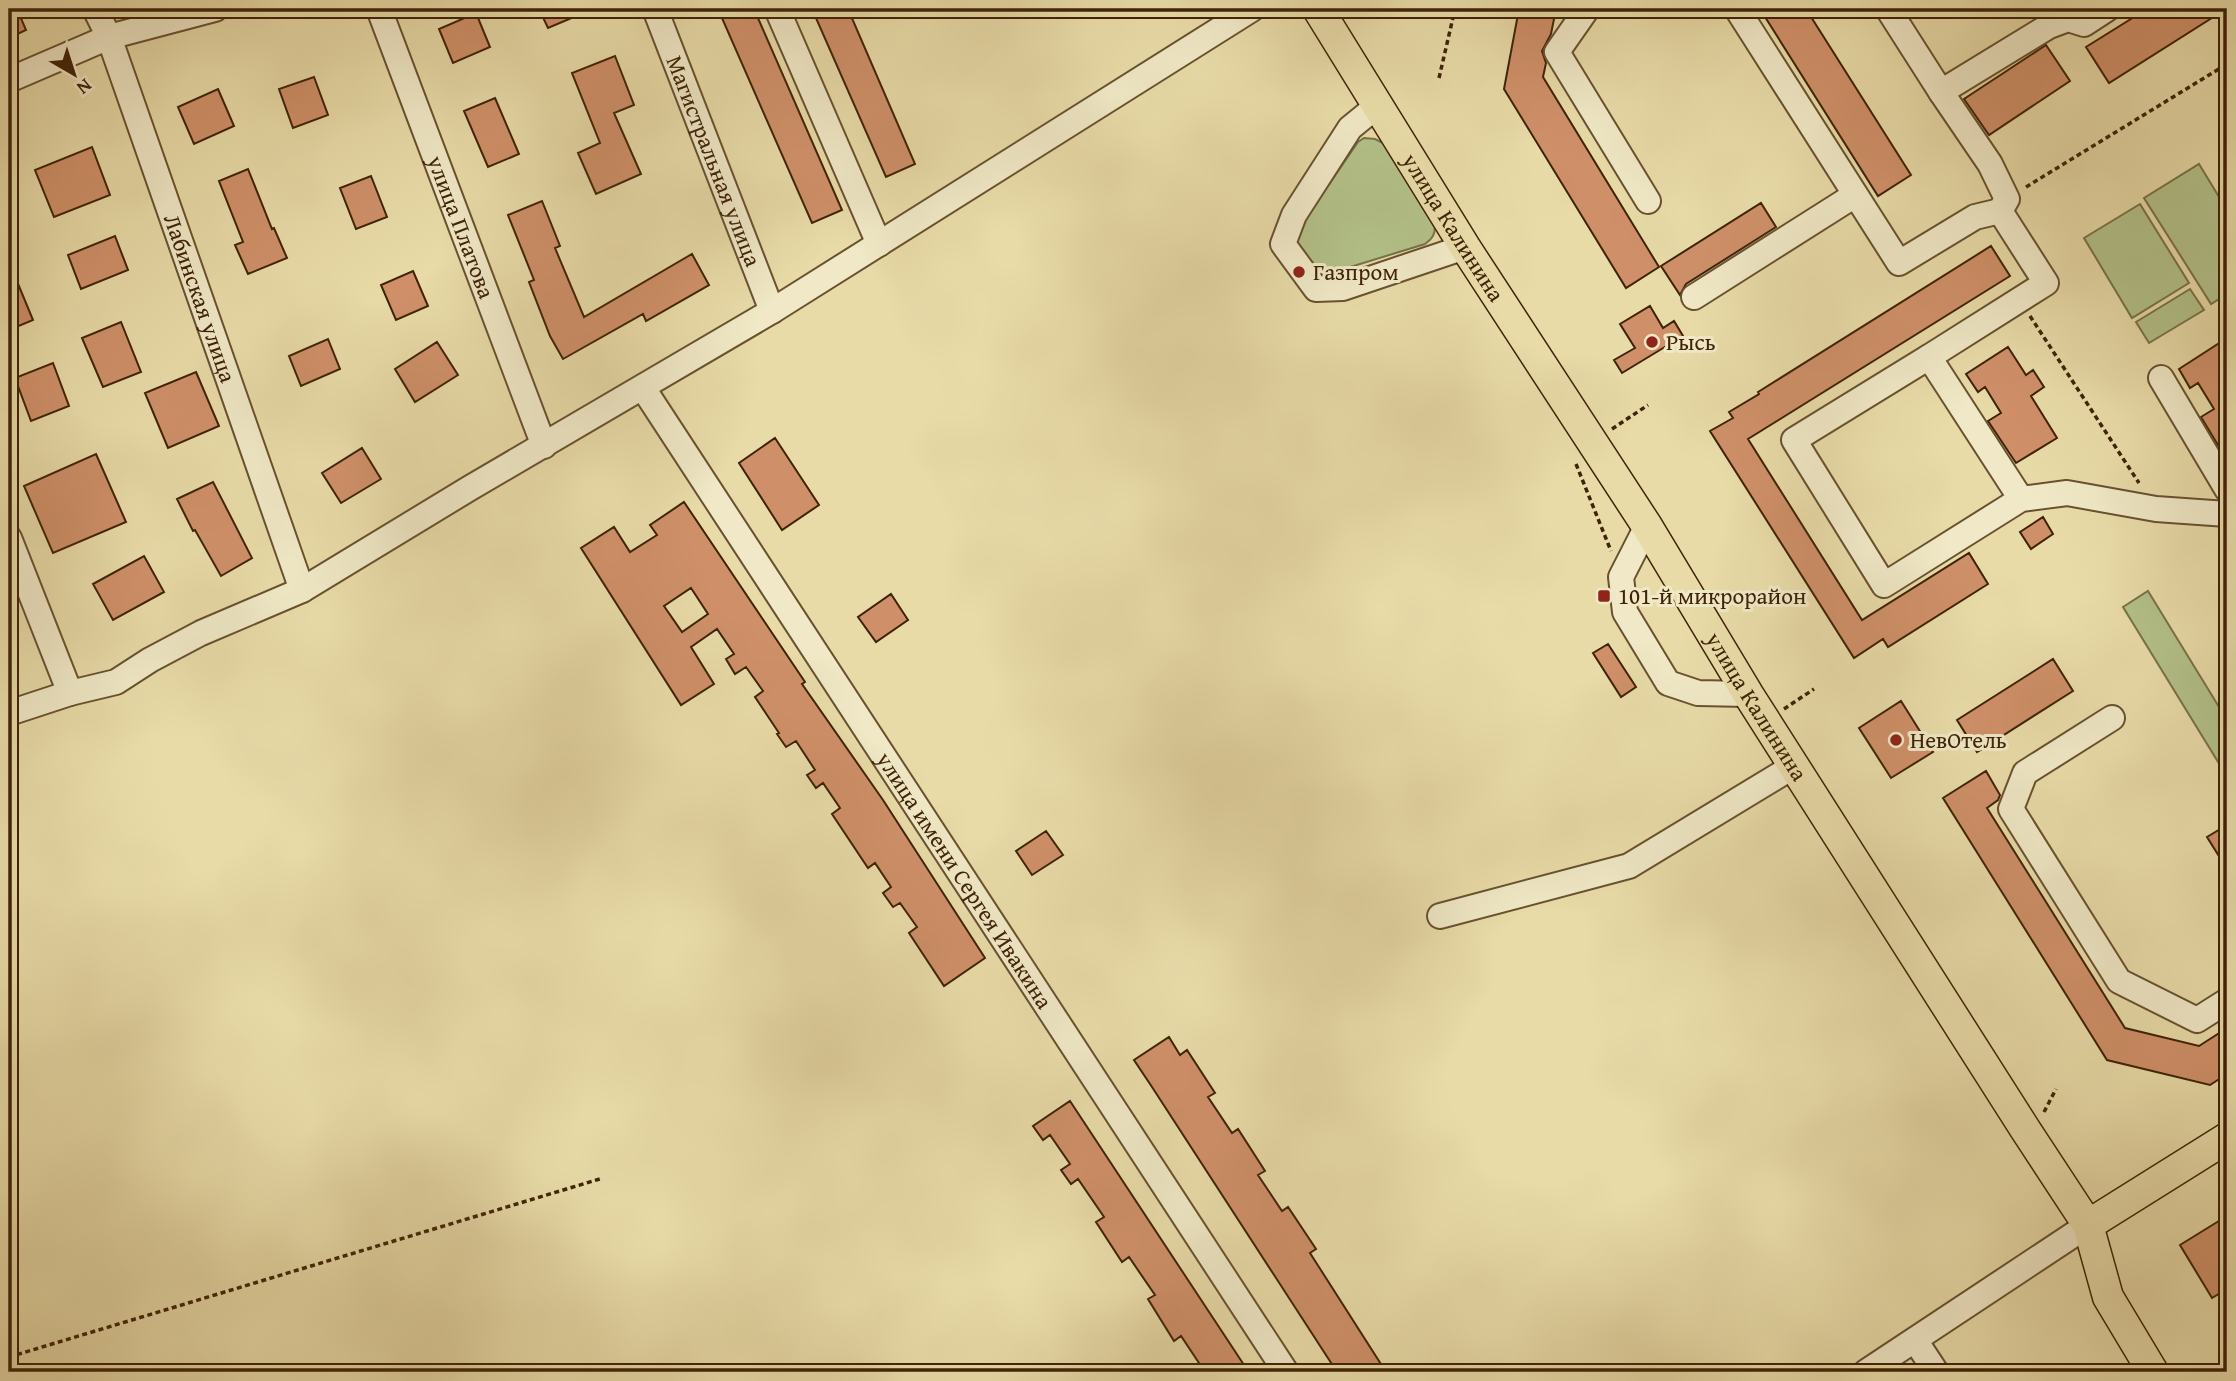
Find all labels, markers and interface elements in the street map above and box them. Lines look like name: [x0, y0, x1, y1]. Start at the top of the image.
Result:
north arrow: [38, 38, 108, 108]
street label: Магистральная улица: [659, 50, 770, 271]
text: N: [71, 72, 98, 102]
street label: улица Калинина: [1394, 146, 1513, 308]
street label: улица Платова: [419, 150, 504, 303]
street label: Лабинская улица: [156, 209, 245, 387]
place label: Газпром: [1313, 255, 1399, 288]
marker: Газпром: [1291, 264, 1307, 280]
place label: Рысь: [1666, 325, 1716, 358]
marker: Рысь: [1644, 334, 1660, 350]
place label: 101-й микрорайон: [1618, 579, 1806, 612]
marker: 101-й микрорайон: [1596, 588, 1612, 604]
street label: улица Калинина: [1698, 625, 1816, 787]
place label: НевОтель: [1910, 723, 2007, 756]
marker: НевОтель: [1888, 732, 1904, 748]
street label: улица имени Сергея Ивакина: [868, 744, 1061, 1015]

